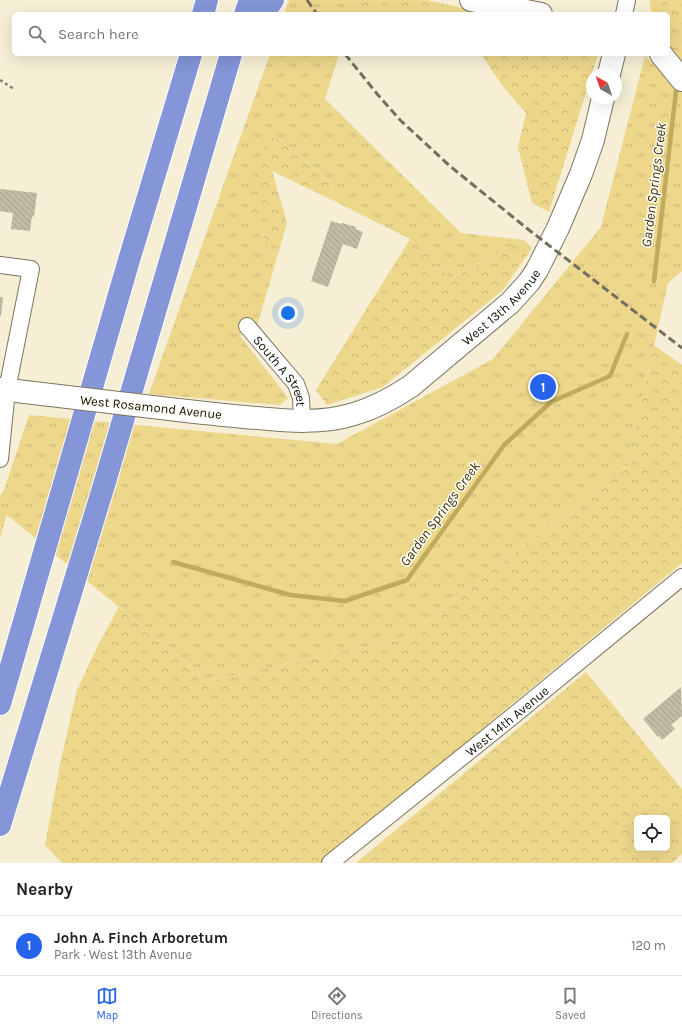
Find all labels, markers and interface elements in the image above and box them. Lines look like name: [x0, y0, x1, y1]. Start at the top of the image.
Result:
search box: [12, 12, 670, 56]
icon: search: [26, 23, 48, 45]
text: Search here: [58, 25, 139, 43]
north arrow: [586, 68, 622, 104]
water label: Garden Springs Creek: [638, 121, 670, 248]
street label: West 13th Avenue: [459, 266, 543, 348]
your location: [278, 303, 298, 323]
street label: South A Street: [251, 332, 309, 407]
pin: 1: [530, 372, 556, 402]
street label: West Rosamond Avenue: [79, 392, 223, 422]
water label: Garden Springs Creek: [396, 458, 484, 570]
street label: West 14th Avenue: [462, 682, 552, 759]
map controls: [634, 815, 670, 851]
button: locate: [634, 815, 670, 851]
text: Nearby: [16, 879, 73, 899]
text: John A. Finch Arboretum: [54, 929, 228, 947]
text: 1: [27, 938, 31, 953]
text: 120 m: [631, 938, 666, 953]
text: Park · West 13th Avenue: [54, 947, 192, 962]
tab: Map: [96, 985, 118, 1022]
tab: Directions: [311, 985, 363, 1022]
tab: Saved: [555, 985, 586, 1022]

